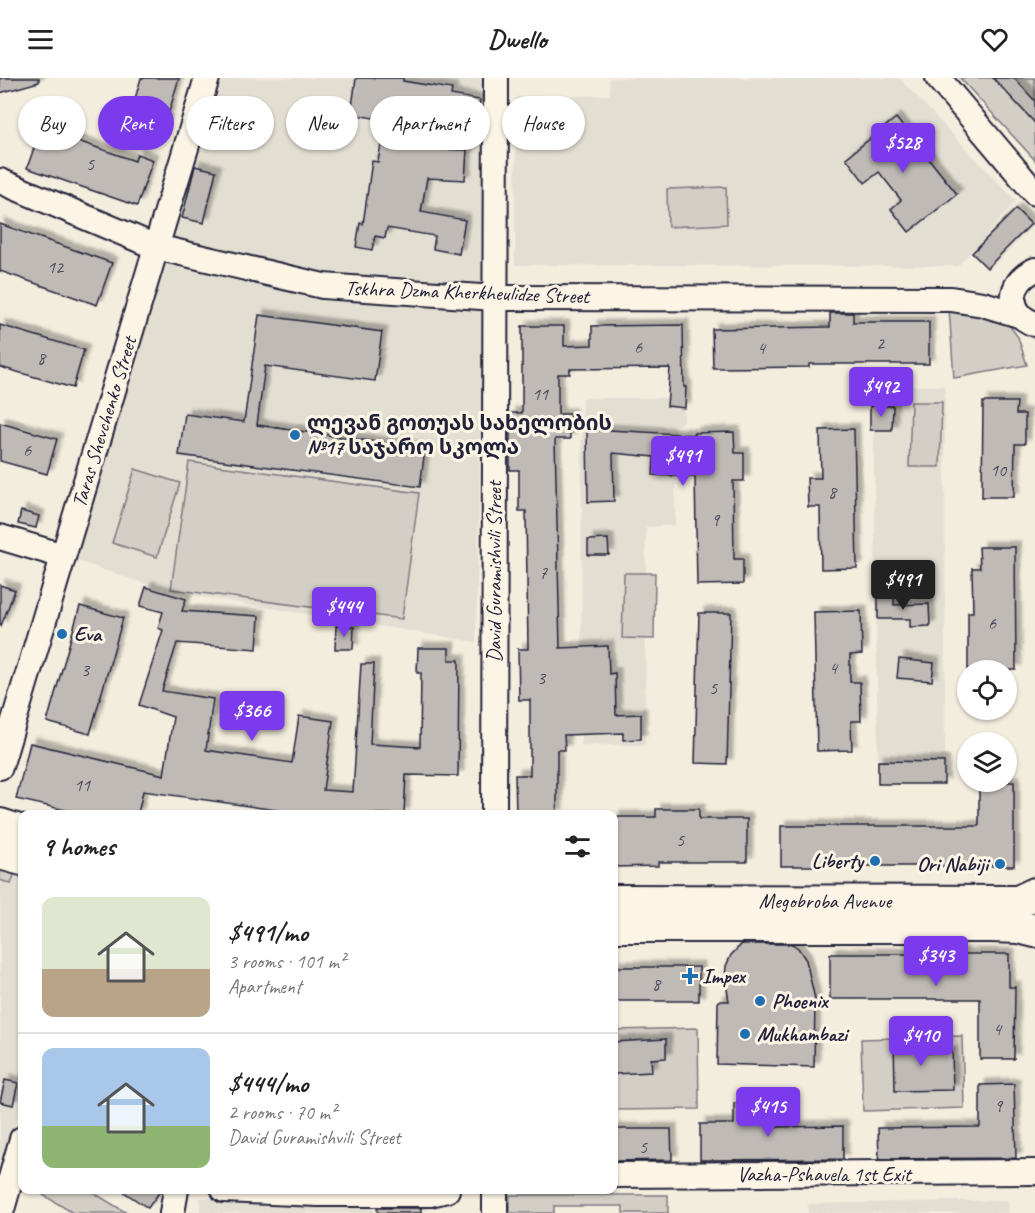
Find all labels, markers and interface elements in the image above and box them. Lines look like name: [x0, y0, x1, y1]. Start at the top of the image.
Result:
text: Dwello: [488, 22, 547, 56]
icon: menu: [24, 23, 57, 56]
icon: heart: [978, 23, 1011, 56]
chip: Buy: [18, 96, 86, 150]
chip: Rent: [98, 96, 174, 150]
chip: Filters: [186, 96, 274, 150]
chip: New: [286, 96, 358, 150]
chip: Apartment: [370, 96, 490, 150]
chip: House: [502, 96, 585, 150]
pin: $528: [867, 123, 939, 174]
text: $528: [885, 130, 921, 155]
house number: 5: [86, 153, 95, 175]
house number: 12: [47, 256, 65, 278]
street label: Tskhra Dzma Kherkheulidze Street: [345, 275, 591, 309]
street label: Taras Shevchenko Street: [66, 331, 143, 511]
house number: 2: [876, 332, 886, 354]
house number: 6: [634, 336, 643, 358]
house number: 4: [757, 337, 767, 359]
house number: 8: [37, 347, 47, 369]
pin: $492: [845, 367, 917, 418]
text: $492: [863, 374, 899, 399]
house number: 11: [532, 383, 549, 405]
place label: ლევან გოთუას სახელობის №17 საჯარო სკოლა: [307, 410, 612, 460]
marker: ლევან გოთუას სახელობის №17 საჯარო სკოლა: [288, 428, 302, 442]
pin: $491: [647, 436, 719, 487]
house number: 6: [23, 439, 32, 461]
text: $491: [665, 443, 701, 468]
house number: 10: [990, 459, 1008, 481]
street label: David Guramishvili Street: [481, 479, 507, 663]
house number: 8: [828, 481, 838, 503]
house number: 9: [711, 509, 721, 531]
pin: $491: [867, 560, 939, 611]
house number: 7: [539, 562, 548, 584]
text: $491: [885, 567, 921, 592]
pin: $444: [308, 587, 380, 638]
text: $444: [326, 594, 362, 619]
house number: 6: [988, 612, 997, 634]
place label: Eva: [74, 621, 103, 647]
marker: Eva: [55, 627, 69, 641]
house number: 4: [829, 657, 839, 679]
house number: 3: [81, 659, 91, 681]
map controls: [957, 660, 1017, 792]
button: locate: [957, 660, 1017, 720]
house number: 3: [537, 667, 547, 689]
house number: 5: [709, 677, 718, 699]
pin: $366: [216, 691, 288, 742]
text: $366: [234, 698, 270, 723]
button: layers: [957, 732, 1017, 792]
house number: 11: [74, 774, 91, 796]
house number: 5: [676, 829, 685, 851]
text: 9 homes: [42, 830, 115, 863]
icon: filters: [561, 830, 594, 863]
place label: Liberty: [812, 848, 865, 874]
place label: Ori Nabiji: [917, 851, 991, 877]
marker: Liberty: [868, 854, 882, 868]
marker: Ori Nabiji: [993, 857, 1007, 871]
street label: Megobroba Avenue: [759, 888, 893, 914]
text: $491/mo: [228, 916, 308, 949]
icon: home: [90, 921, 162, 993]
pin: $343: [900, 936, 972, 987]
text: $343: [918, 943, 954, 968]
text: 3 rooms · 101 m²: [228, 949, 345, 974]
place label: Impex: [702, 963, 746, 989]
marker: Impex: [683, 969, 697, 983]
house number: 8: [652, 973, 662, 995]
text: Apartment: [228, 974, 301, 999]
place label: Phoenix: [772, 988, 829, 1014]
marker: Phoenix: [753, 994, 767, 1008]
pin: $410: [885, 1016, 957, 1067]
house number: 4: [993, 1018, 1003, 1040]
place label: Mukhambazi: [757, 1021, 850, 1047]
text: $410: [903, 1023, 939, 1048]
marker: Mukhambazi: [738, 1027, 752, 1041]
text: $444/mo: [228, 1067, 308, 1100]
icon: home: [90, 1072, 162, 1144]
pin: $415: [732, 1087, 804, 1138]
text: $415: [750, 1094, 786, 1119]
house number: 9: [994, 1095, 1004, 1117]
text: 2 rooms · 70 m²: [228, 1100, 336, 1125]
text: David Guramishvili Street: [228, 1125, 401, 1150]
house number: 5: [639, 1136, 648, 1158]
street label: Vazha-Pshavela 1st Exit: [737, 1161, 913, 1187]

